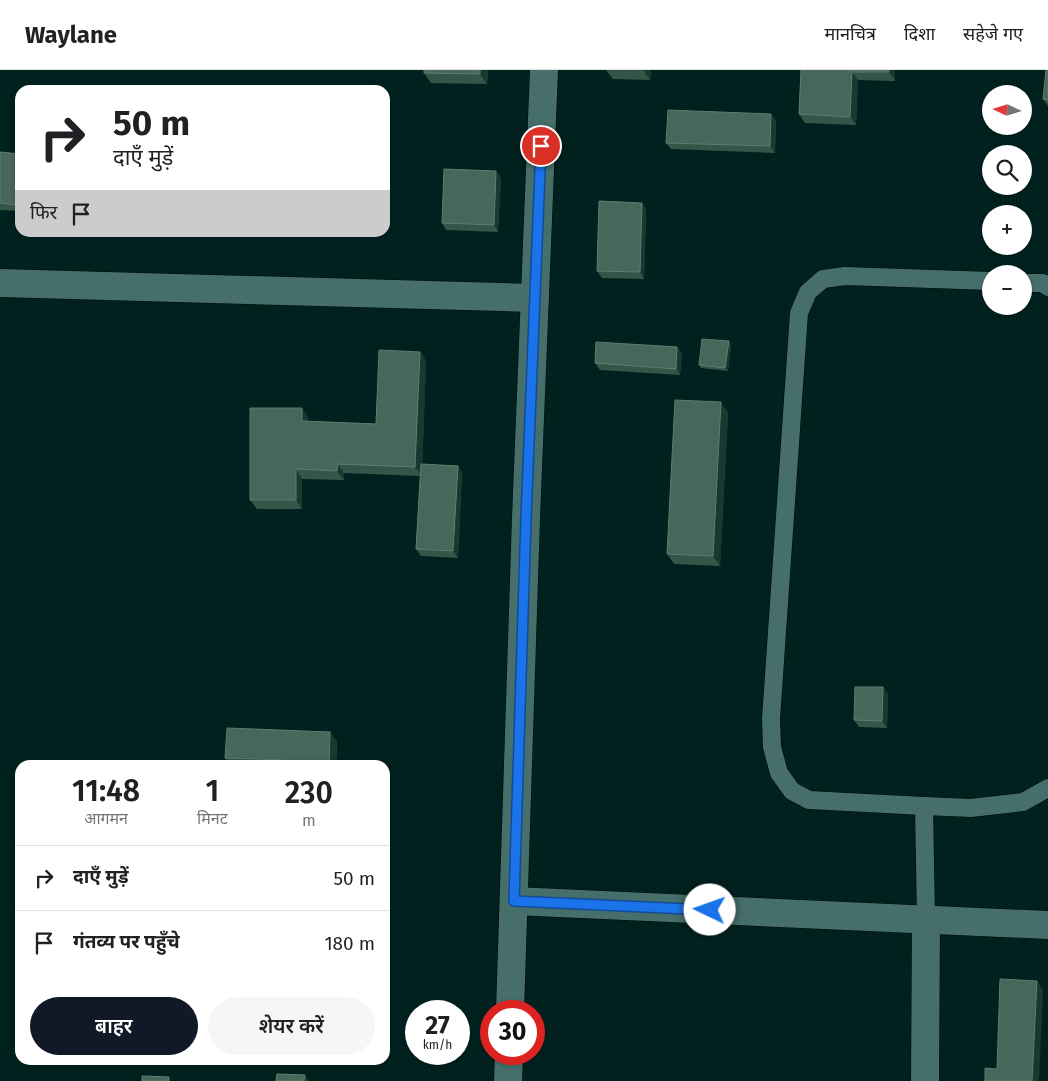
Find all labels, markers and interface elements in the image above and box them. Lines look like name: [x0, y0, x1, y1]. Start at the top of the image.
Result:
text: Waylane: [25, 21, 117, 49]
text: मानचित्र: [824, 23, 876, 45]
text: दिशा: [904, 23, 935, 45]
text: सहेजे गए: [963, 23, 1023, 45]
north arrow: [982, 85, 1032, 135]
map controls: [982, 85, 1032, 315]
text: 50 m: [113, 102, 190, 144]
icon: right: [30, 105, 95, 170]
pin: [520, 125, 562, 167]
icon: arrive: [527, 132, 555, 160]
text: दाएँ मुड़ें: [113, 144, 173, 171]
button: search: [982, 145, 1032, 195]
icon: arrive: [67, 200, 95, 228]
text: फिर: [30, 201, 57, 224]
button: +: [982, 205, 1032, 255]
button: −: [982, 265, 1032, 315]
text: 11:48: [72, 773, 140, 809]
text: 1: [206, 773, 219, 809]
text: 230: [285, 775, 333, 811]
text: आगमन: [84, 809, 128, 828]
text: मिनट: [197, 809, 228, 828]
text: m: [302, 811, 316, 830]
icon: right: [30, 864, 58, 892]
text: दाएँ मुड़ें: [73, 865, 129, 888]
text: 50 m: [334, 867, 375, 890]
position arrow: [683, 883, 735, 935]
icon: arrive: [30, 929, 58, 957]
text: गंतव्य पर पहुँचे: [73, 930, 180, 953]
text: 180 m: [324, 932, 375, 955]
button: बाहर: [30, 997, 198, 1055]
button: शेयर करें: [208, 997, 375, 1055]
speed limit sign: 30: [480, 1000, 545, 1065]
text: 27: [425, 1011, 450, 1041]
text: km/h: [423, 1038, 452, 1052]

